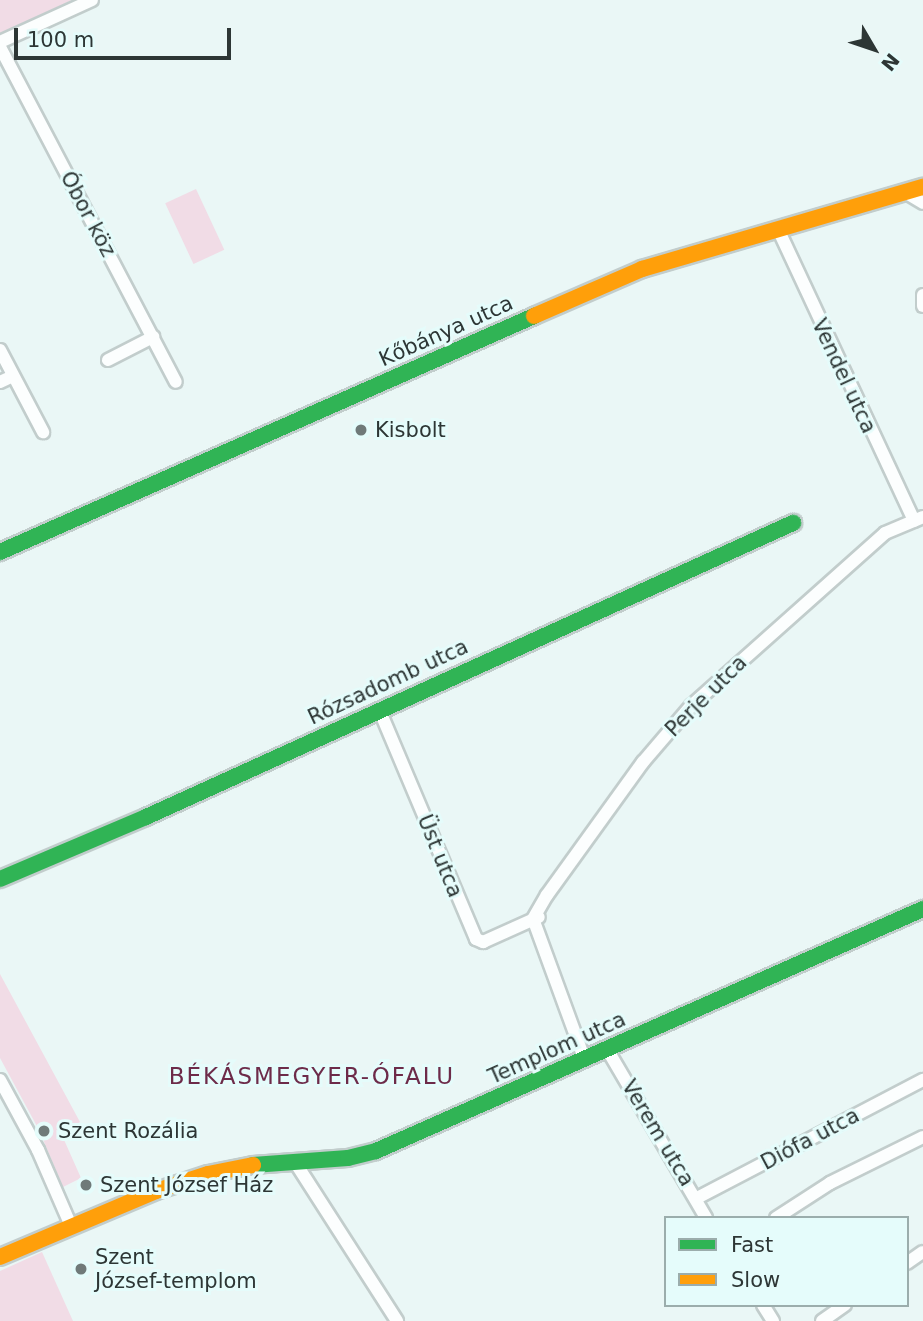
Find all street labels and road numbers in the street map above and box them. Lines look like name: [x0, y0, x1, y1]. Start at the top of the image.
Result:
street label: Óbor köz: [55, 167, 121, 261]
street label: Kőbánya utca: [375, 290, 517, 372]
street label: Vendel utca: [806, 315, 882, 437]
street label: Rózsadomb utca: [304, 634, 472, 730]
street label: Perje utca: [660, 650, 752, 742]
street label: Üst utca: [412, 811, 468, 901]
street label: Templom utca: [484, 1006, 630, 1090]
street label: Verem utca: [616, 1075, 700, 1191]
street label: Diófa utca: [757, 1103, 863, 1175]

